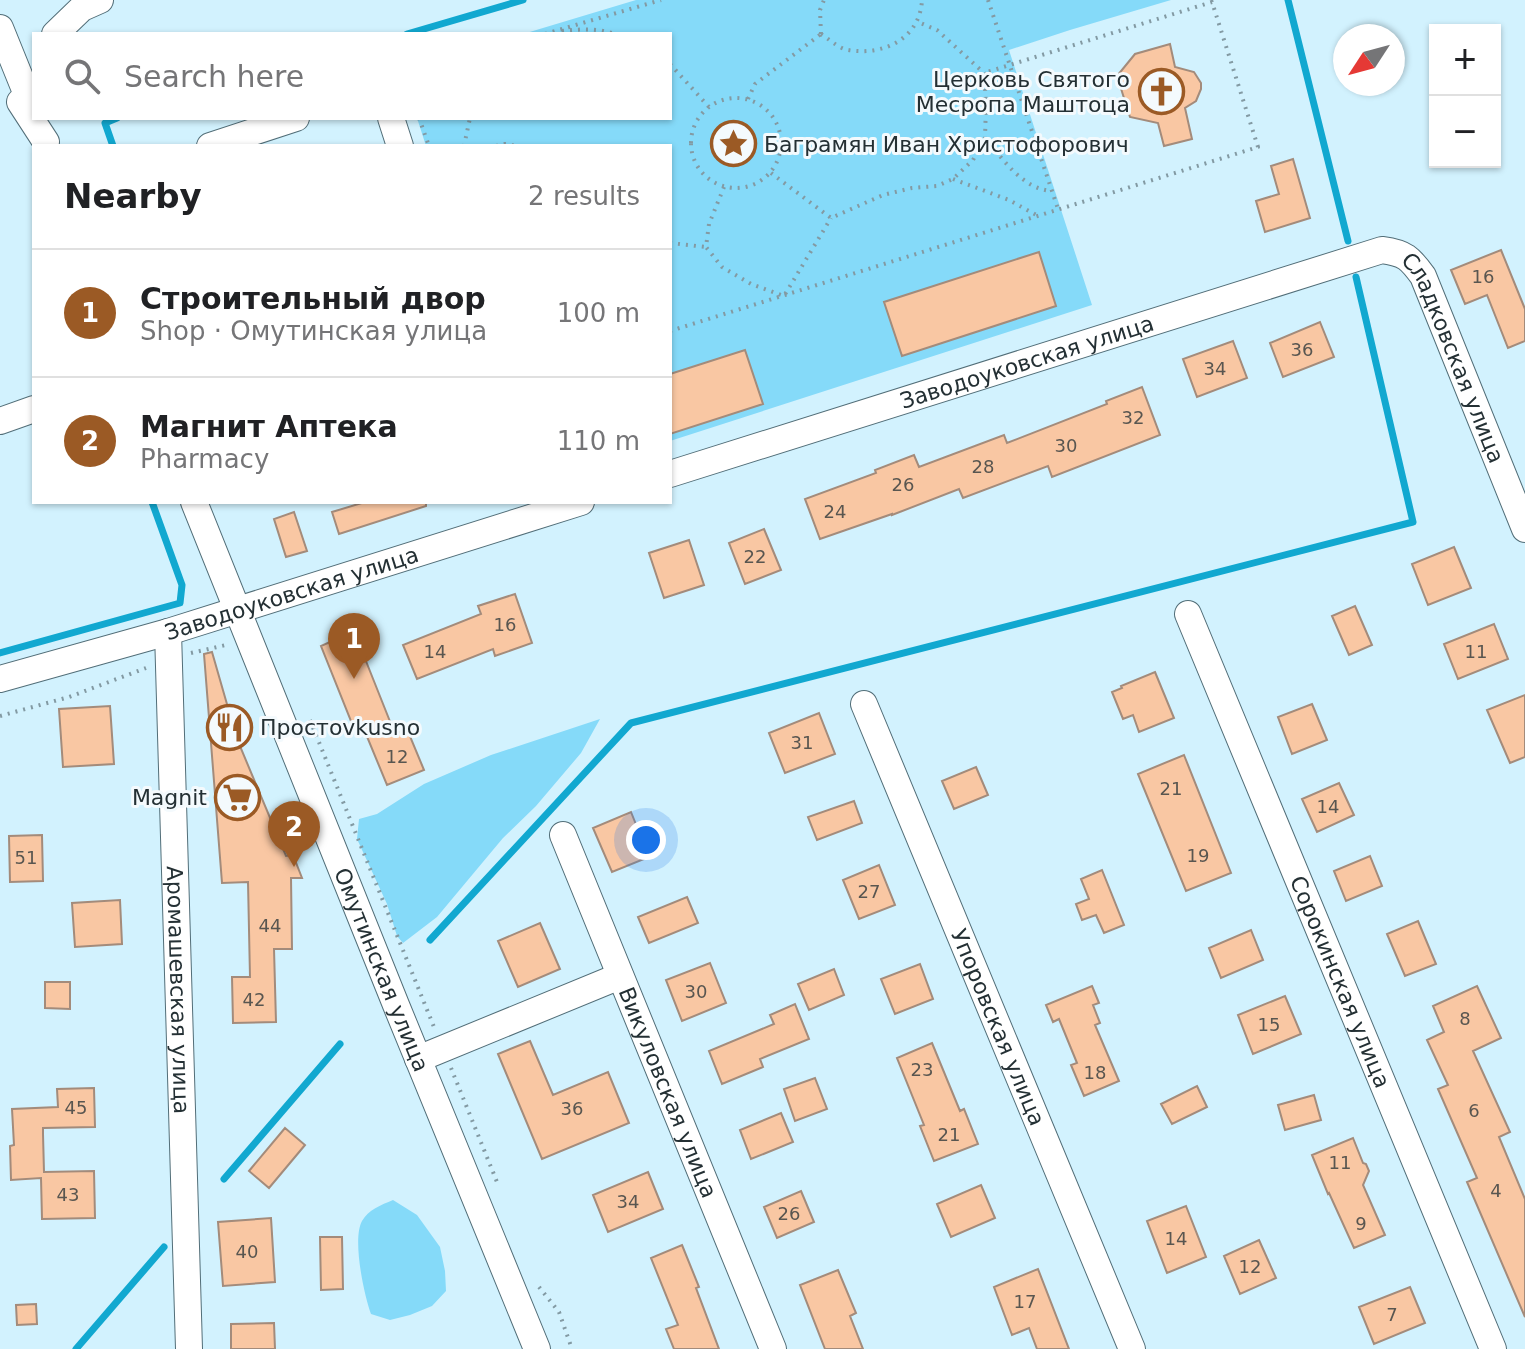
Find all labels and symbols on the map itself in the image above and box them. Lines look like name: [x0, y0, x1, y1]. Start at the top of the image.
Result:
north arrow: [1333, 24, 1405, 96]
place label: Церковь Святого Месропа Маштоца: [916, 67, 1130, 117]
church icon: Церковь Святого Месропа Маштоца: [1137, 68, 1185, 116]
place icon: Баграмян Иван Христофорович: [709, 120, 757, 168]
place label: Баграмян Иван Христофорович: [764, 132, 1129, 157]
street label: Сладковская улица: [1397, 247, 1509, 467]
house number: 16: [1472, 266, 1494, 287]
street label: Заводоуковская улица: [897, 311, 1157, 414]
house number: 36: [1291, 339, 1313, 360]
house number: 34: [1204, 358, 1226, 379]
house number: 32: [1122, 407, 1144, 428]
house number: 30: [1055, 435, 1077, 456]
house number: 28: [972, 456, 994, 477]
house number: 26: [892, 474, 914, 495]
house number: 24: [824, 501, 846, 522]
street label: Заводоуковская улица: [162, 542, 422, 645]
house number: 22: [744, 546, 766, 567]
pin: 1: [328, 613, 380, 679]
house number: 16: [494, 614, 516, 635]
house number: 14: [424, 641, 446, 662]
house number: 11: [1465, 641, 1487, 662]
restaurant icon: Простоvkusno: [205, 703, 253, 751]
place label: Простоvkusno: [260, 715, 420, 740]
house number: 31: [791, 732, 813, 753]
house number: 12: [386, 746, 408, 767]
supermarket icon: Magnit: [214, 773, 262, 821]
house number: 21: [1160, 778, 1182, 799]
place label: Magnit: [132, 785, 207, 810]
house number: 14: [1317, 796, 1339, 817]
pin: 2: [268, 801, 320, 867]
your location: [626, 820, 666, 860]
house number: 19: [1187, 845, 1209, 866]
house number: 51: [15, 847, 37, 868]
street label: Омутинская улица: [329, 864, 434, 1075]
street label: Аромашевская улица: [162, 865, 194, 1114]
street label: Сорокинская улица: [1285, 872, 1395, 1092]
house number: 27: [858, 881, 880, 902]
house number: 44: [259, 915, 281, 936]
street label: Упоровская улица: [946, 925, 1050, 1129]
house number: 30: [685, 981, 707, 1002]
street label: Викуловская улица: [614, 984, 722, 1202]
house number: 42: [243, 989, 265, 1010]
house number: 8: [1459, 1008, 1471, 1029]
house number: 15: [1258, 1014, 1280, 1035]
house number: 23: [911, 1059, 933, 1080]
house number: 18: [1084, 1062, 1106, 1083]
house number: 45: [65, 1097, 87, 1118]
house number: 36: [561, 1098, 583, 1119]
house number: 6: [1468, 1100, 1480, 1121]
house number: 21: [938, 1124, 960, 1145]
house number: 11: [1329, 1152, 1351, 1173]
house number: 4: [1490, 1180, 1502, 1201]
house number: 43: [57, 1184, 79, 1205]
house number: 34: [617, 1191, 639, 1212]
house number: 26: [778, 1203, 800, 1224]
house number: 9: [1355, 1213, 1367, 1234]
house number: 14: [1165, 1228, 1187, 1249]
house number: 40: [236, 1241, 258, 1262]
house number: 12: [1239, 1256, 1261, 1277]
house number: 17: [1014, 1291, 1036, 1312]
house number: 7: [1386, 1304, 1398, 1325]

